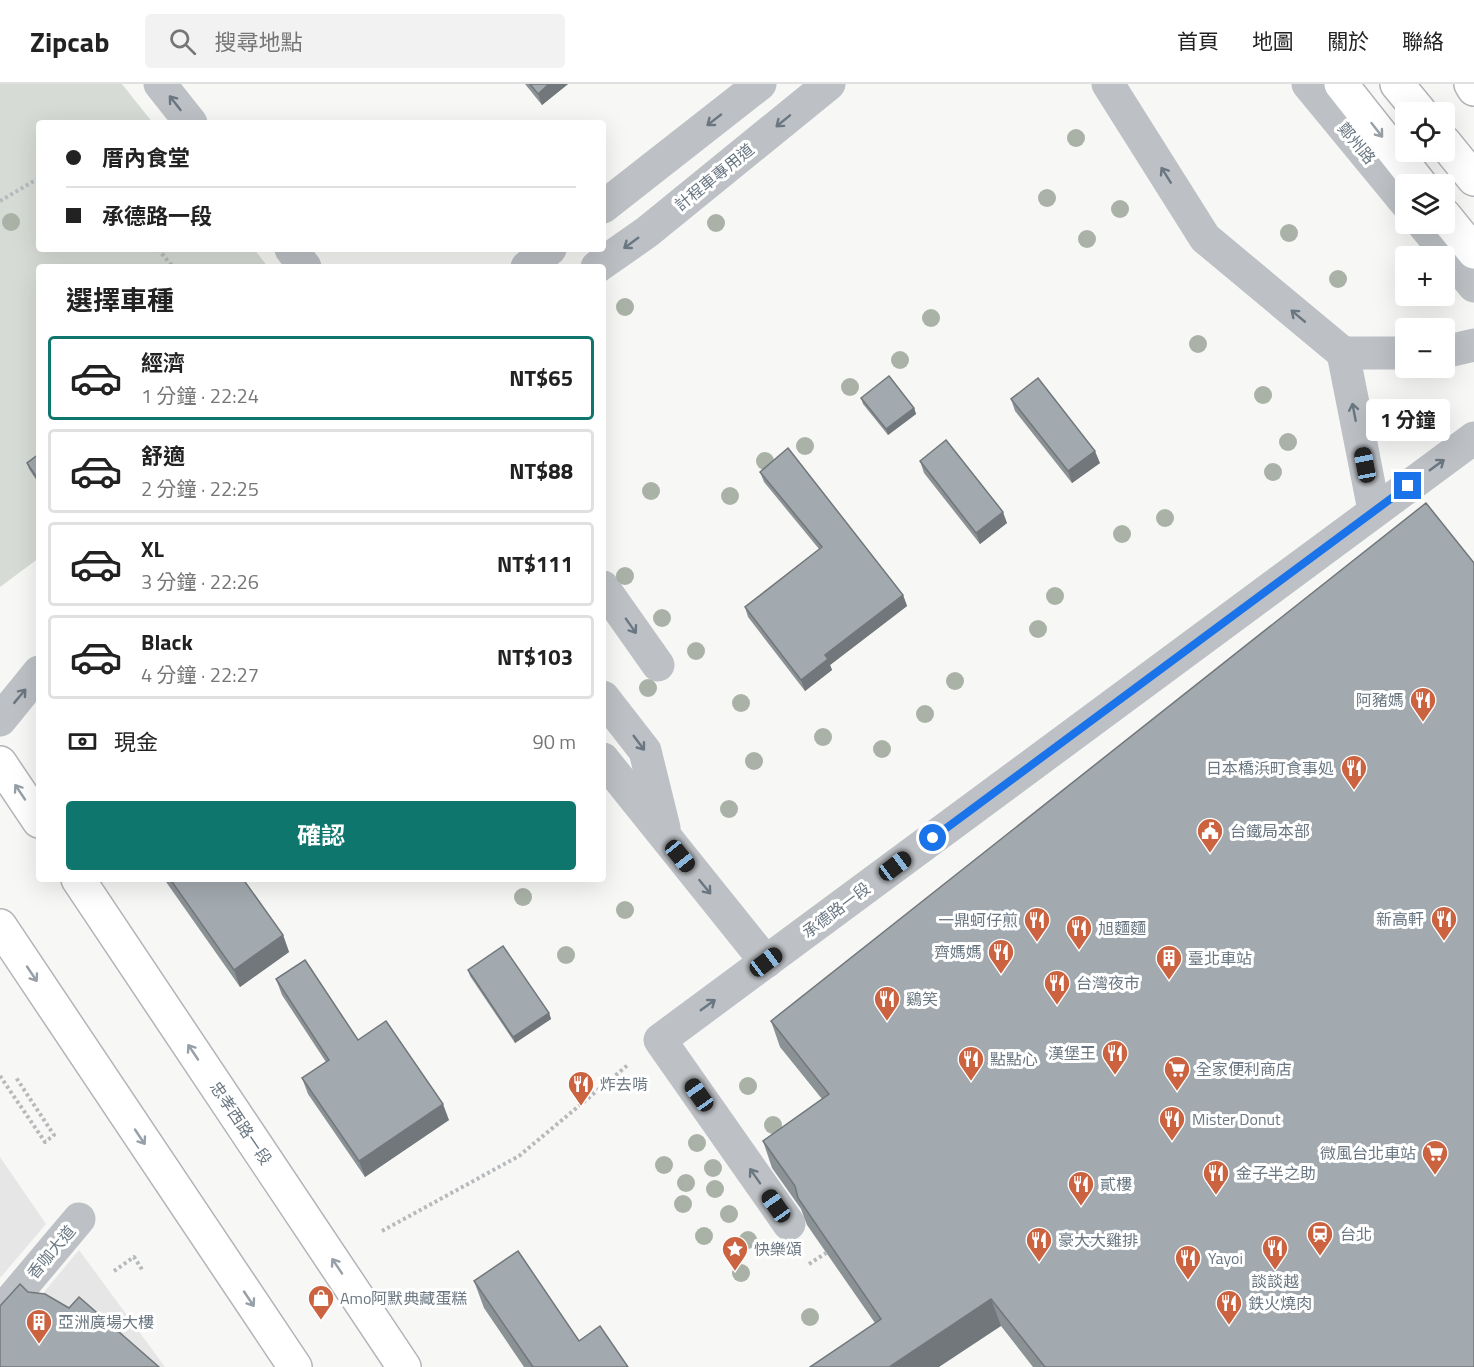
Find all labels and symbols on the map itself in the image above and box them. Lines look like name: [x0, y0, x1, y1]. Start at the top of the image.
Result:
one-way arrow: [169, 96, 182, 112]
one-way arrow: [706, 114, 722, 127]
one-way arrow: [775, 114, 791, 127]
street label: 鄭州路: [1332, 117, 1382, 169]
one-way arrow: [1371, 122, 1384, 138]
street label: 計程車專用道: [669, 137, 759, 217]
one-way arrow: [1159, 167, 1171, 184]
one-way arrow: [624, 237, 640, 249]
one-way arrow: [1290, 309, 1306, 322]
callout: 1 分鐘: [1366, 399, 1450, 441]
one-way arrow: [1348, 402, 1360, 421]
car: [1353, 446, 1377, 484]
one-way arrow: [1428, 458, 1444, 471]
route end: [1394, 472, 1421, 499]
one-way arrow: [624, 617, 637, 633]
restaurant icon: 阿豬媽: [1408, 685, 1438, 723]
one-way arrow: [13, 688, 26, 704]
place label: 阿豬媽: [1356, 688, 1404, 712]
one-way arrow: [632, 735, 645, 751]
restaurant icon: 日本橋浜町食事処: [1339, 753, 1369, 791]
place label: 日本橋浜町食事処: [1206, 756, 1334, 780]
one-way arrow: [13, 784, 25, 801]
public building icon: 台鐵局本部: [1195, 816, 1225, 854]
place label: 台鐵局本部: [1230, 819, 1310, 843]
route start: [919, 824, 946, 851]
car: [662, 836, 698, 876]
car: [875, 848, 915, 884]
street label: 承德路一段: [797, 876, 875, 944]
one-way arrow: [698, 878, 711, 894]
restaurant icon: 新高軒: [1429, 904, 1459, 942]
restaurant icon: 一鼎蚵仔煎: [1022, 905, 1052, 943]
place label: 新高軒: [1376, 907, 1424, 931]
place label: 一鼎蚵仔煎: [938, 908, 1018, 932]
restaurant icon: 旭麵麵: [1064, 913, 1094, 951]
place label: 旭麵麵: [1098, 916, 1146, 940]
restaurant icon: 齊媽媽: [986, 937, 1016, 975]
place label: 齊媽媽: [934, 940, 982, 964]
building icon: 臺北車站: [1154, 943, 1184, 981]
car: [746, 944, 786, 980]
place label: 臺北車站: [1188, 946, 1252, 970]
one-way arrow: [26, 966, 39, 983]
restaurant icon: 台灣夜市: [1042, 968, 1072, 1006]
place label: 台灣夜市: [1076, 971, 1140, 995]
restaurant icon: 鷄笑: [872, 984, 902, 1022]
place label: 鷄笑: [906, 987, 938, 1011]
one-way arrow: [699, 999, 715, 1011]
restaurant icon: 漢堡王: [1100, 1038, 1130, 1076]
place label: 漢堡王: [1048, 1041, 1096, 1065]
one-way arrow: [187, 1044, 199, 1060]
restaurant icon: 點點心: [956, 1044, 986, 1082]
place label: 點點心: [990, 1047, 1038, 1071]
supermarket icon: 全家便利商店: [1162, 1054, 1192, 1092]
place label: 全家便利商店: [1196, 1057, 1292, 1081]
restaurant icon: 炸去啃: [566, 1069, 596, 1107]
place label: 炸去啃: [600, 1072, 648, 1096]
car: [681, 1075, 717, 1115]
street label: 忠孝西路一段: [204, 1076, 278, 1170]
restaurant icon: Mister Donut: [1157, 1104, 1187, 1142]
place label: Mister Donut: [1192, 1107, 1281, 1131]
one-way arrow: [134, 1128, 147, 1145]
supermarket icon: 微風台北車站: [1420, 1138, 1450, 1176]
place label: 微風台北車站: [1320, 1141, 1416, 1165]
restaurant icon: 金子半之助: [1201, 1158, 1231, 1196]
place label: 金子半之助: [1236, 1161, 1316, 1185]
one-way arrow: [749, 1168, 761, 1185]
restaurant icon: 貳樓: [1066, 1169, 1096, 1207]
place label: 貳樓: [1100, 1172, 1132, 1196]
car: [758, 1186, 794, 1226]
station icon: 台北: [1305, 1219, 1335, 1257]
street label: 香咖大道: [21, 1220, 81, 1284]
place label: 台北: [1340, 1222, 1372, 1246]
restaurant icon: 豪大大雞排: [1024, 1225, 1054, 1263]
place label: 豪大大雞排: [1058, 1228, 1138, 1252]
restaurant icon: 談談越: [1260, 1233, 1290, 1271]
place icon: 快樂頌: [720, 1234, 750, 1272]
place label: 快樂頌: [754, 1237, 802, 1261]
restaurant icon: Yayoi: [1173, 1243, 1203, 1281]
place label: Yayoi: [1208, 1246, 1243, 1270]
one-way arrow: [331, 1258, 343, 1275]
place label: 談談越: [1251, 1269, 1299, 1293]
shop icon: Amo阿默典藏蛋糕: [306, 1283, 336, 1321]
place label: Amo阿默典藏蛋糕: [340, 1286, 467, 1310]
restaurant icon: 鉄火燒肉: [1214, 1288, 1244, 1326]
one-way arrow: [243, 1290, 255, 1306]
place label: 鉄火燒肉: [1248, 1291, 1312, 1315]
building icon: 亞洲廣場大樓: [24, 1307, 54, 1345]
place label: 亞洲廣場大樓: [58, 1310, 154, 1334]

